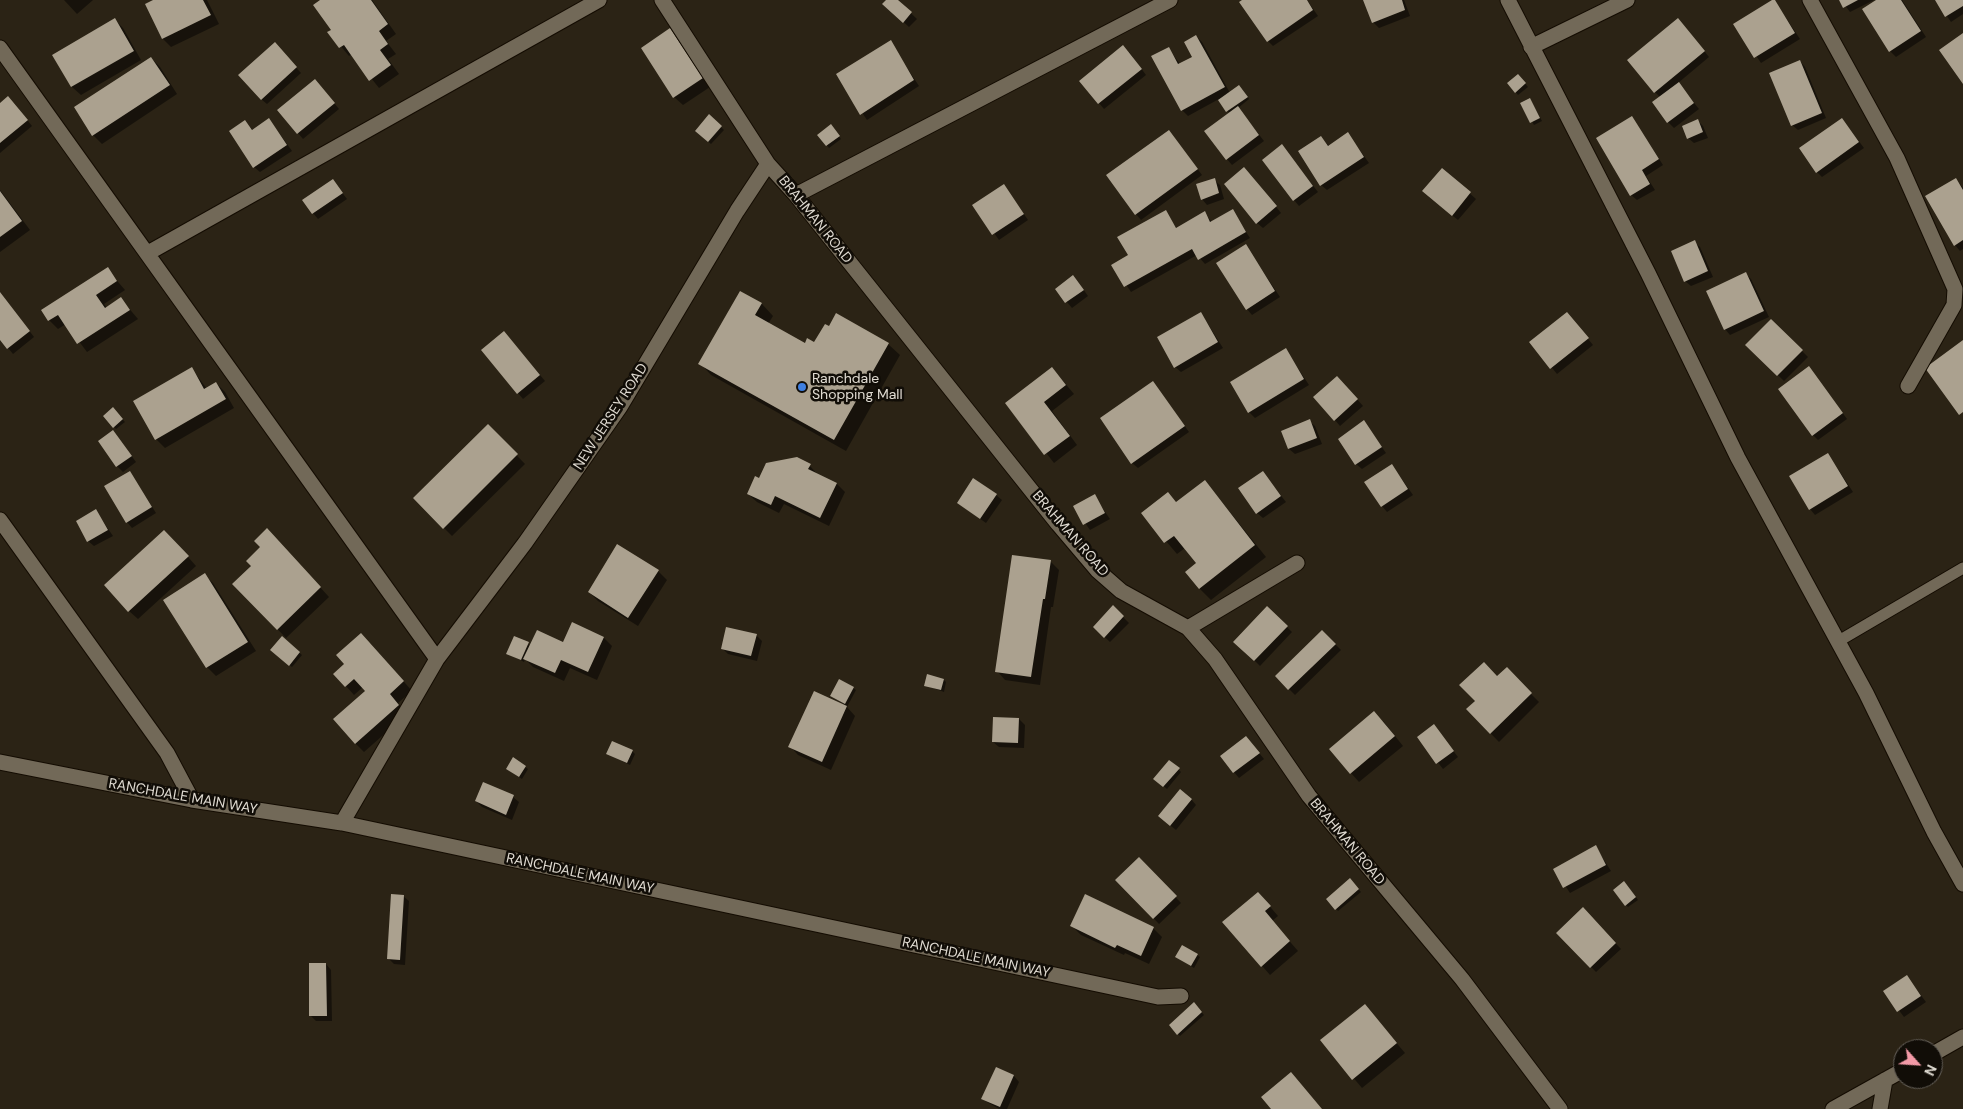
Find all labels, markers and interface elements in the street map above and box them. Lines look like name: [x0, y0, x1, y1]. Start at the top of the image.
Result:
street label: BRAHMAN ROAD: [775, 173, 855, 267]
street label: NEW JERSEY ROAD: [570, 361, 652, 473]
place label: Ranchdale Shopping Mall: [812, 371, 903, 404]
marker: Ranchdale Shopping Mall: [796, 381, 808, 393]
street label: BRAHMAN ROAD: [1028, 488, 1112, 580]
street label: RANCHDALE MAIN WAY: [107, 776, 259, 818]
street label: BRAHMAN ROAD: [1306, 795, 1388, 889]
street label: RANCHDALE MAIN WAY: [504, 850, 656, 898]
street label: RANCHDALE MAIN WAY: [900, 934, 1052, 982]
north arrow: [1893, 1039, 1943, 1089]
text: N: [1920, 1062, 1941, 1079]

